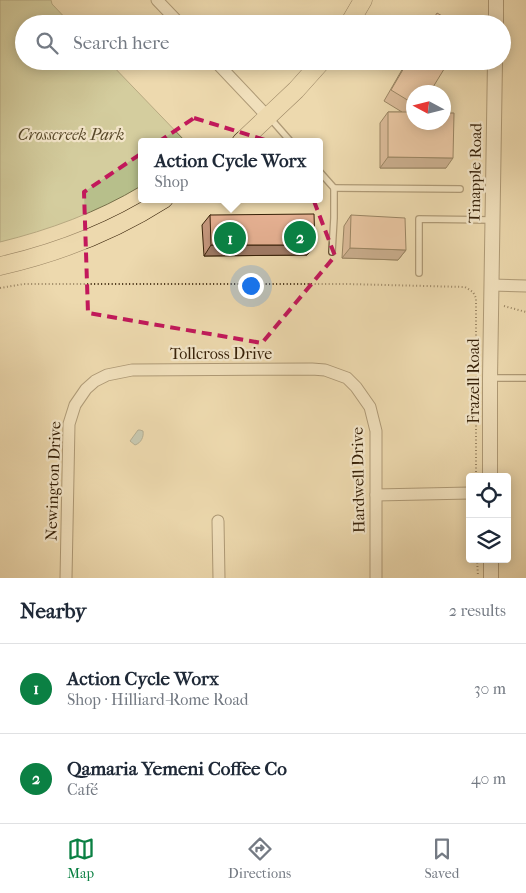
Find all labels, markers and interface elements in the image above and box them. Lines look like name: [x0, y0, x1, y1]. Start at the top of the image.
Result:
search box: [15, 15, 511, 70]
icon: search: [33, 29, 61, 57]
text: Search here: [73, 32, 169, 54]
north arrow: [406, 85, 451, 130]
street label: Tinapple Road: [465, 122, 485, 223]
park label: Crosscreek Park: [18, 125, 124, 144]
popup: [138, 138, 323, 203]
text: Action Cycle Worx: [155, 150, 306, 172]
text: Shop: [155, 172, 189, 191]
pin: 2: [284, 218, 316, 256]
pin: 1: [214, 219, 246, 257]
your location: [238, 273, 264, 299]
street label: Frazell Road: [464, 338, 483, 424]
street label: Tollcross Drive: [170, 344, 272, 363]
street label: Newington Drive: [41, 421, 65, 541]
street label: Hardwell Drive: [348, 427, 368, 533]
map controls: [466, 473, 511, 563]
button: locate: [466, 473, 511, 518]
button: layers: [466, 518, 511, 563]
text: Nearby: [20, 599, 86, 623]
text: 2 results: [449, 601, 506, 620]
text: Action Cycle Worx: [67, 668, 219, 690]
text: 1: [33, 679, 39, 698]
text: 30 m: [474, 679, 506, 698]
text: Shop · Hilliard-Rome Road: [67, 690, 249, 709]
text: Qamaria Yemeni Coffee Co: [67, 758, 287, 780]
text: 2: [32, 769, 40, 788]
text: 40 m: [471, 769, 506, 788]
text: Café: [67, 780, 98, 799]
tab: Map: [67, 835, 95, 882]
tab: Directions: [228, 835, 291, 882]
tab: Saved: [425, 835, 459, 882]

